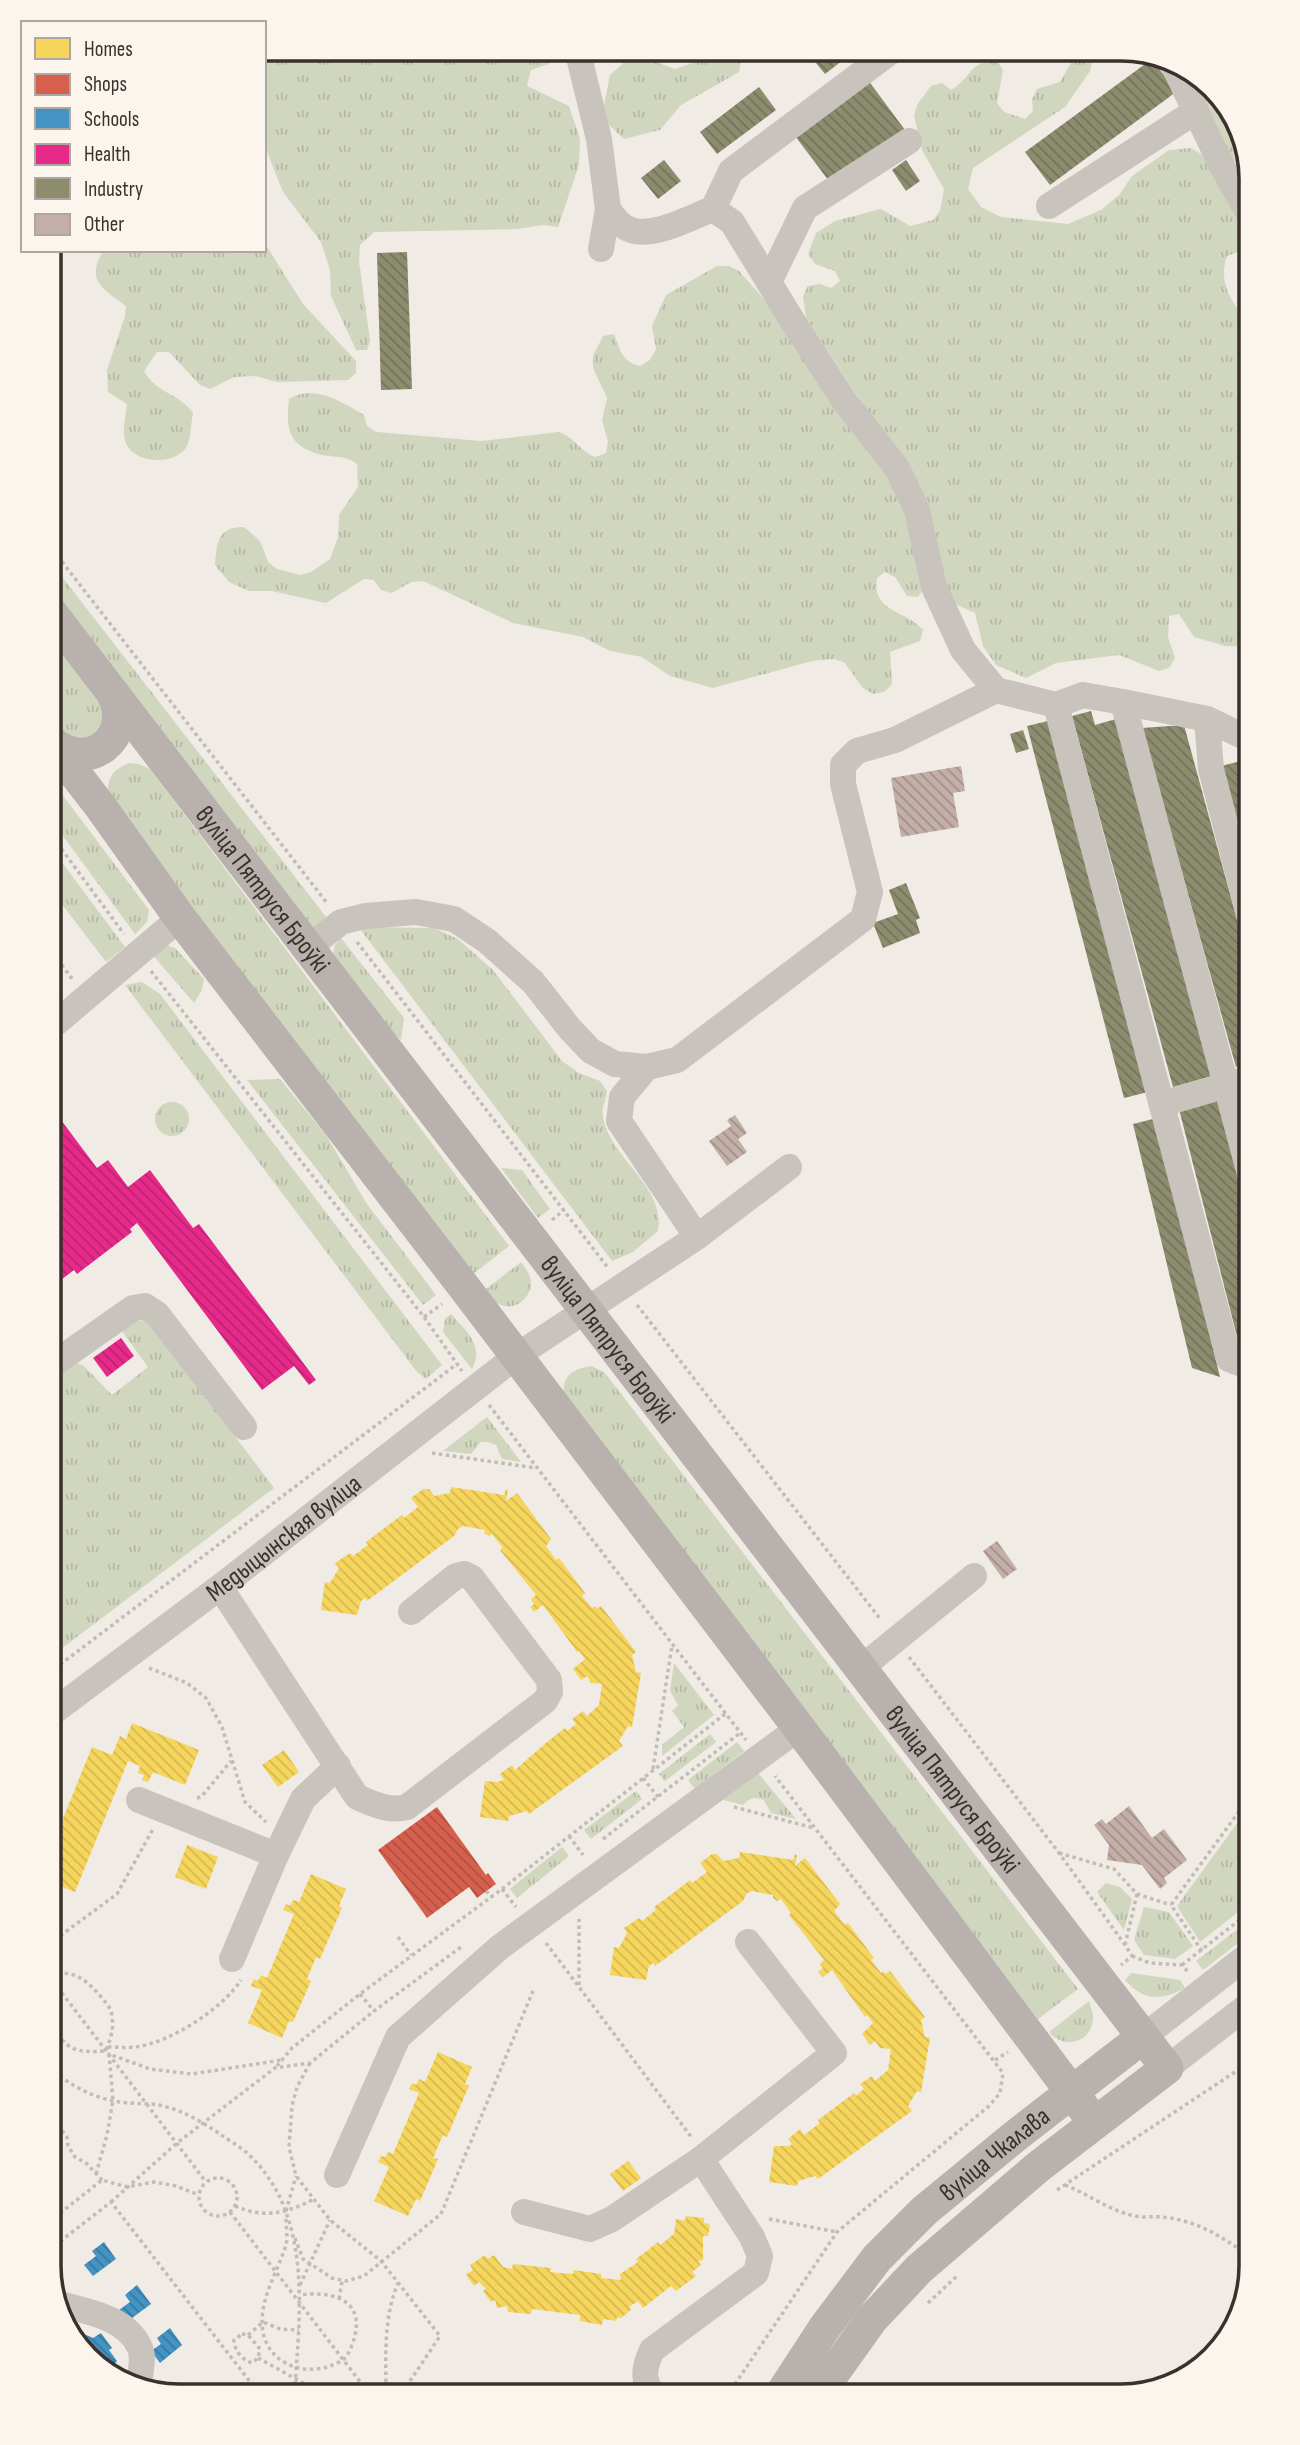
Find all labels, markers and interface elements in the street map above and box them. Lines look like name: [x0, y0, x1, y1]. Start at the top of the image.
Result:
legend: [21, 21, 266, 252]
text: Homes: [84, 37, 133, 62]
text: Shops: [84, 72, 127, 97]
text: Schools: [84, 107, 139, 132]
text: Health: [84, 142, 131, 167]
text: Industry: [84, 177, 143, 202]
text: Other: [84, 212, 124, 237]
street label: вуліца Пятруся Броўкі: [188, 800, 336, 980]
street label: вуліца Пятруся Броўкі: [533, 1250, 681, 1430]
street label: Медыцынская вуліца: [201, 1469, 368, 1609]
street label: вуліца Пятруся Броўкі: [878, 1700, 1026, 1880]
street label: вуліца Чкалава: [934, 2101, 1056, 2209]

